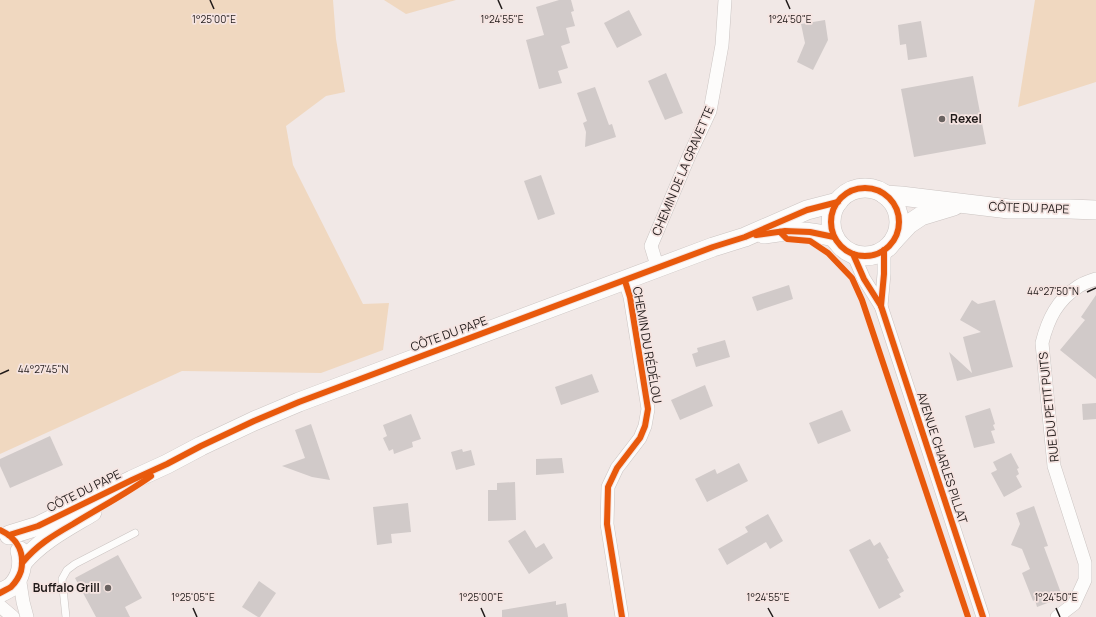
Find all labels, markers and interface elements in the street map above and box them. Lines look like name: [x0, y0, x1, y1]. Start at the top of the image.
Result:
text: 1°25'00"E: [192, 12, 236, 26]
text: 1°24'55"E: [481, 12, 524, 26]
text: 1°24'50"E: [768, 12, 812, 26]
street label: CHEMIN DE LA GRAVETTE: [647, 103, 718, 238]
place label: Rexel: [950, 110, 982, 127]
marker: Rexel: [937, 114, 947, 124]
street label: CÔTE DU PAPE: [988, 198, 1070, 217]
text: 44°27'50"N: [1027, 284, 1079, 298]
street label: CHEMIN DU RÉDÉLOU: [629, 285, 666, 405]
street label: CÔTE DU PAPE: [408, 312, 490, 355]
street label: RUE DU PETIT PUITS: [1034, 351, 1063, 463]
text: 44°27'45"N: [18, 362, 68, 376]
street label: AVENUE CHARLES PILLAT: [913, 390, 972, 527]
street label: CÔTE DU PAPE: [44, 465, 124, 516]
place label: Buffalo Grill: [33, 579, 100, 596]
marker: Buffalo Grill: [103, 583, 113, 593]
text: 1°25'05"E: [171, 590, 215, 604]
text: 1°25'00"E: [459, 590, 503, 604]
text: 1°24'55"E: [747, 590, 790, 604]
text: 1°24'50"E: [1034, 590, 1078, 604]

